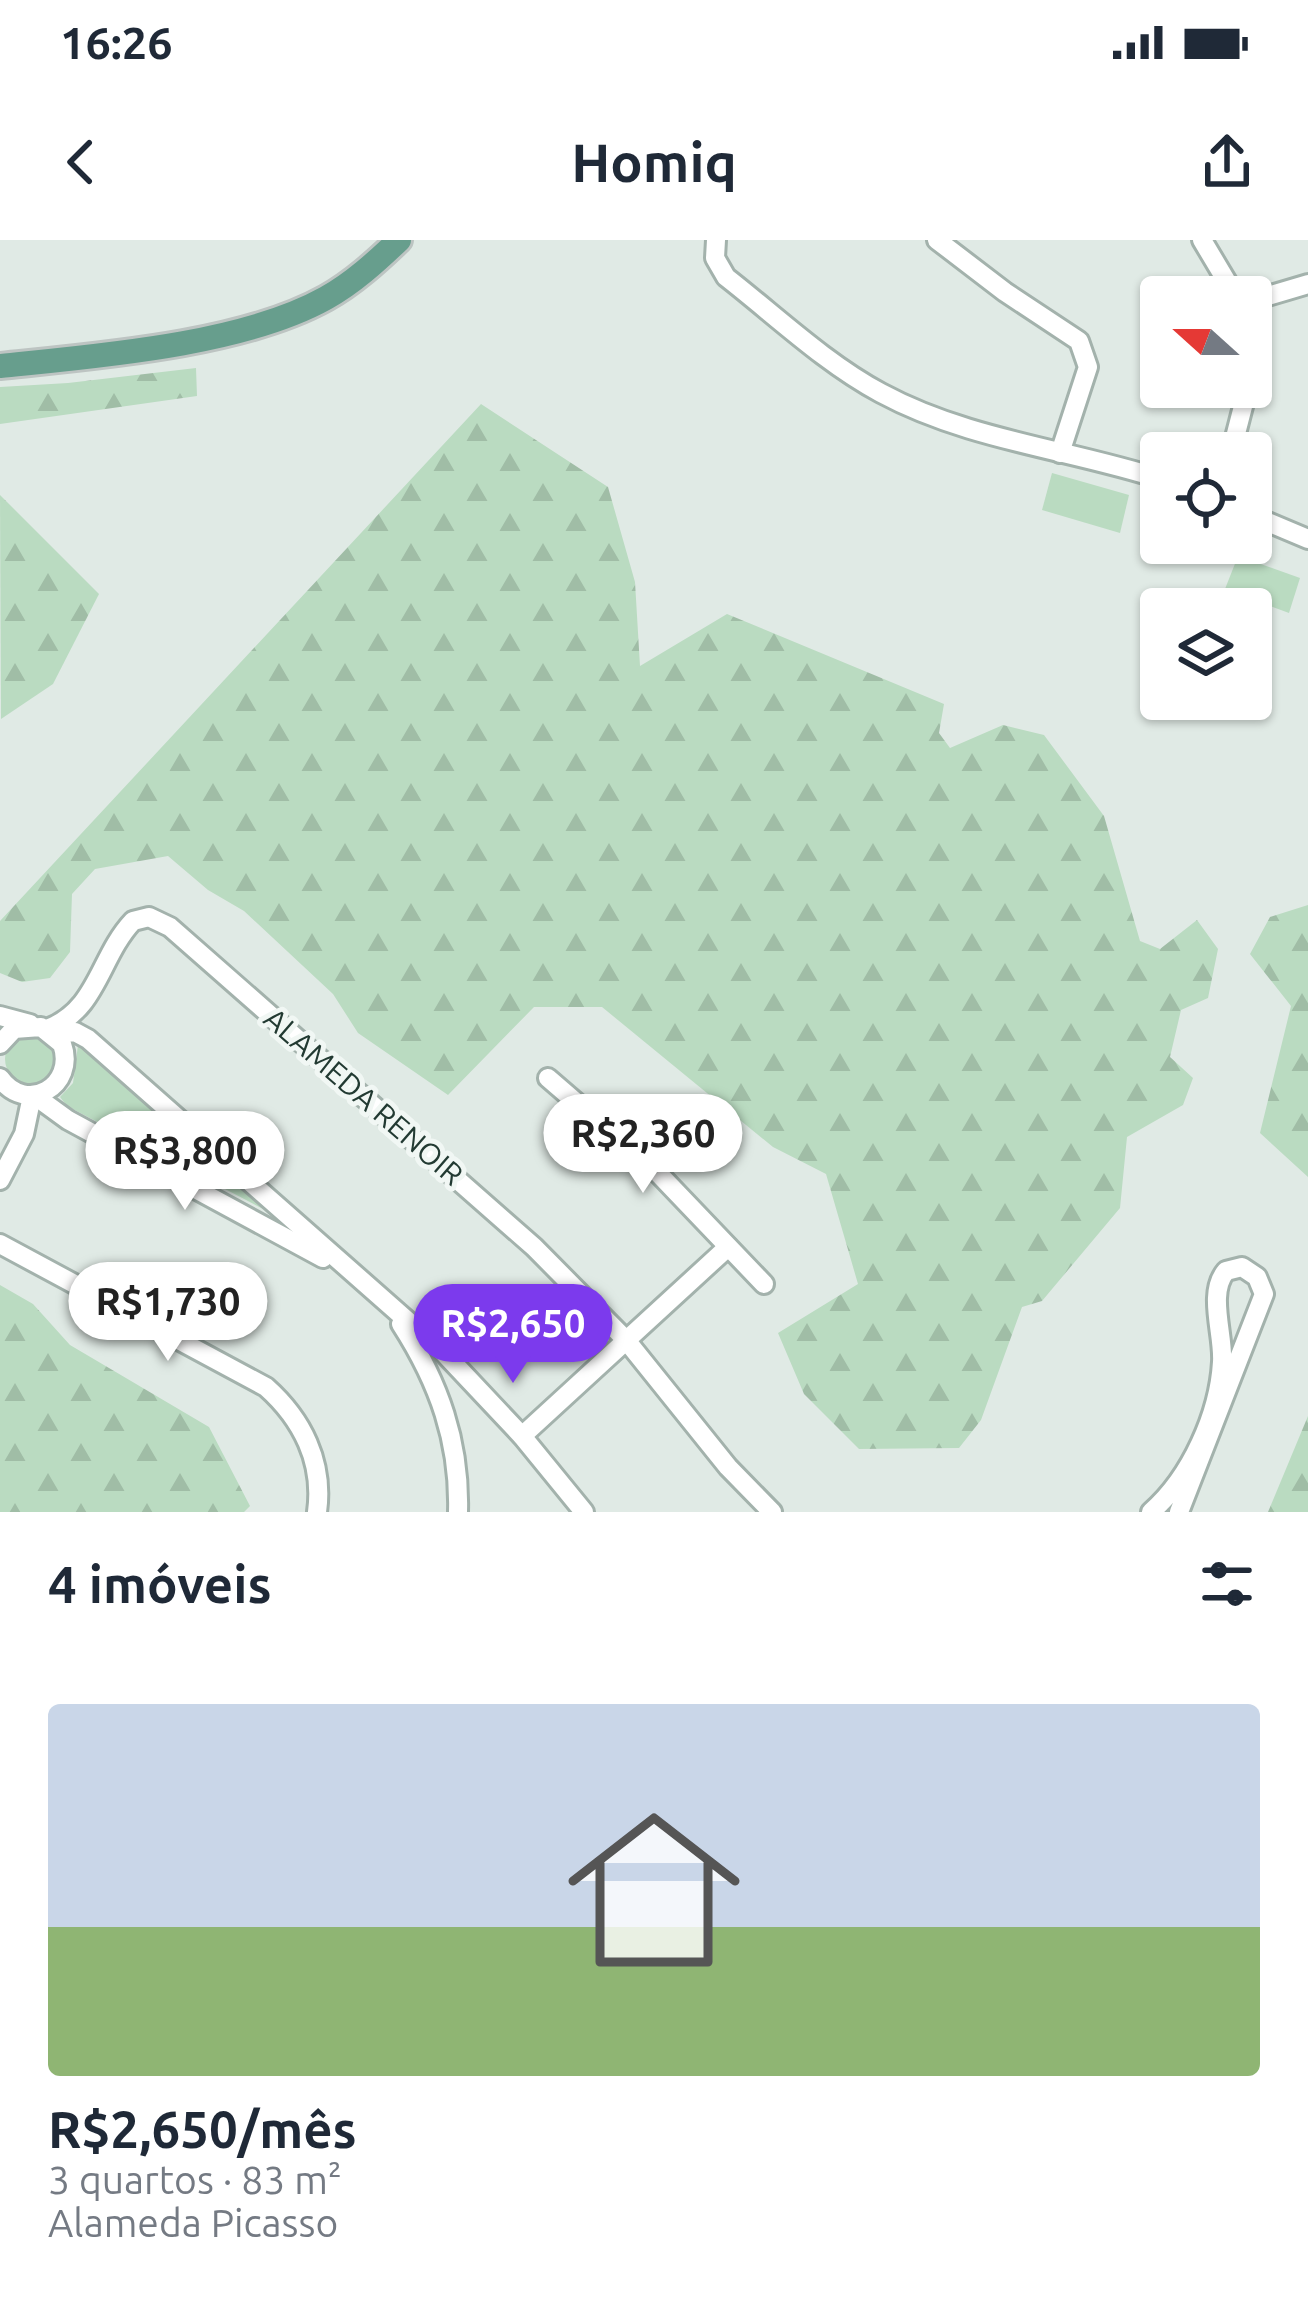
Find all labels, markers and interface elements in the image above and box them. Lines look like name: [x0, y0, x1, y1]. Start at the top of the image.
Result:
text: 16:26: [60, 17, 173, 68]
icon: back: [48, 129, 114, 195]
icon: share: [1194, 129, 1260, 195]
text: Homiq: [571, 132, 737, 192]
north arrow: [1140, 276, 1272, 408]
map controls: [1140, 276, 1272, 720]
button: locate: [1140, 432, 1272, 564]
button: layers: [1140, 588, 1272, 720]
street label: ALAMEDA RENOIR: [258, 1001, 470, 1191]
pin: R$2,360: [532, 1094, 754, 1196]
pin: R$3,800: [74, 1111, 296, 1213]
text: R$2,360: [570, 1111, 716, 1154]
text: R$3,800: [112, 1128, 258, 1171]
pin: R$1,730: [57, 1262, 279, 1364]
text: R$1,730: [95, 1279, 241, 1322]
pin: R$2,650: [402, 1284, 624, 1386]
text: R$2,650: [440, 1301, 586, 1344]
icon: filters: [1194, 1551, 1260, 1617]
text: 4 imóveis: [48, 1555, 271, 1613]
icon: home: [546, 1782, 762, 1998]
text: R$2,650/mês: [48, 2100, 357, 2158]
text: 3 quartos · 83 m²: [48, 2158, 342, 2201]
text: Alameda Picasso: [48, 2201, 338, 2244]

